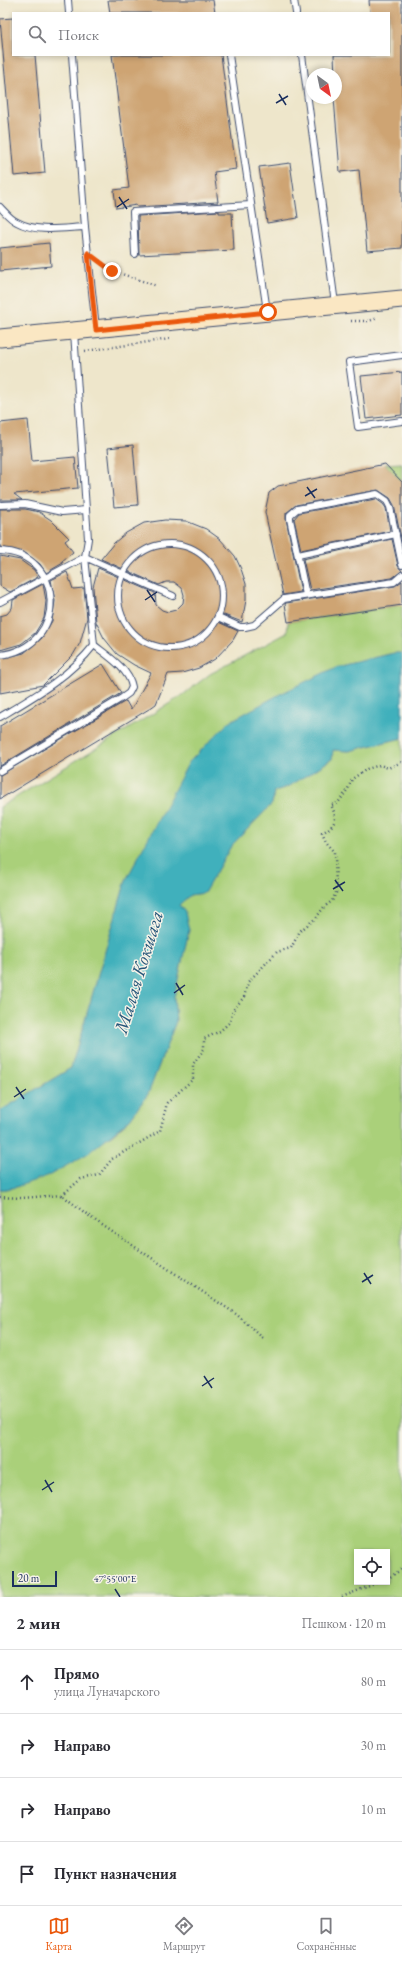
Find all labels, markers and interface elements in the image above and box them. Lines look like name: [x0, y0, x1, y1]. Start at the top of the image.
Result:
search box: [12, 12, 390, 56]
icon: search: [26, 23, 48, 45]
text: Поиск: [58, 25, 99, 44]
north arrow: [306, 68, 342, 104]
route end: [103, 262, 121, 280]
route start: [259, 303, 277, 321]
water label: Малая Кокшага: [108, 908, 169, 1037]
map controls: [354, 1549, 390, 1585]
button: locate: [354, 1549, 390, 1585]
scale bar: [12, 1569, 57, 1588]
text: 20 m: [18, 1571, 39, 1585]
text: 47°55'00"E: [94, 1572, 137, 1585]
text: 2 мин: [16, 1612, 60, 1634]
text: Пешком · 120 m: [302, 1615, 386, 1632]
text: Прямо: [54, 1664, 99, 1683]
icon: ahead: [16, 1671, 38, 1693]
text: 80 m: [361, 1673, 386, 1690]
text: улица Луначарского: [54, 1683, 160, 1700]
icon: right: [16, 1735, 38, 1757]
text: Направо: [54, 1736, 111, 1755]
text: 30 m: [361, 1737, 386, 1754]
icon: right: [16, 1799, 38, 1821]
text: Направо: [54, 1800, 111, 1819]
text: 10 m: [361, 1801, 386, 1818]
icon: arrive: [16, 1863, 38, 1885]
text: Пункт назначения: [54, 1864, 177, 1883]
tab: Карта: [46, 1915, 72, 1953]
tab: Маршрут: [163, 1915, 205, 1953]
tab: Сохранённые: [296, 1915, 356, 1953]

